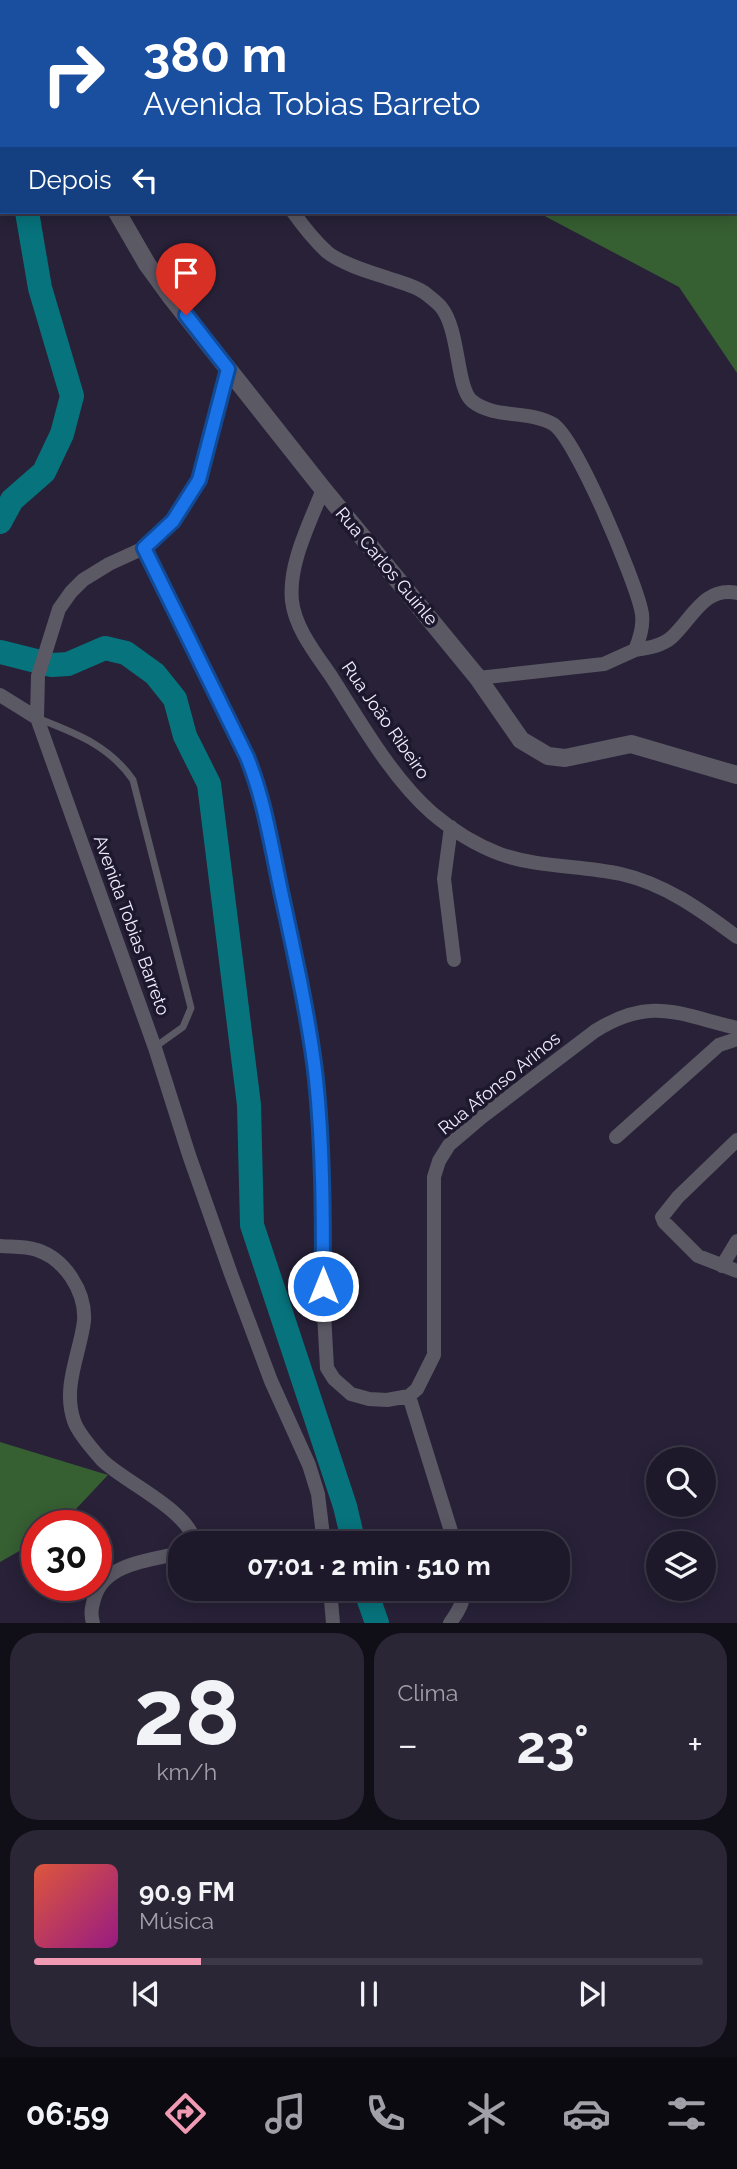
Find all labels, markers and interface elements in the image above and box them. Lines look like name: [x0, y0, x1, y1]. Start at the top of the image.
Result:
text: 380 m: [143, 26, 287, 83]
icon: right: [28, 28, 119, 119]
text: Avenida Tobias Barreto: [143, 85, 481, 122]
icon: left: [126, 161, 164, 199]
text: Depois: [28, 165, 112, 195]
pin: [156, 243, 216, 315]
icon: arrive: [167, 254, 205, 292]
street label: Rua Carlos Guinle: [332, 503, 443, 630]
street label: Rua João Ribeiro: [338, 657, 434, 783]
street label: Avenida Tobias Barreto: [90, 832, 174, 1018]
street label: Rua Afonso Arinos: [434, 1027, 564, 1139]
position arrow: [286, 1249, 360, 1323]
map controls: [646, 1447, 716, 1601]
button: search: [646, 1447, 716, 1517]
speed limit sign: 30: [21, 1510, 112, 1601]
button: layers: [646, 1531, 716, 1601]
text: 07:01 · 2 min · 510 m: [247, 1551, 491, 1581]
text: 28: [134, 1659, 240, 1766]
text: Clima: [398, 1679, 458, 1706]
text: 23°: [516, 1714, 589, 1775]
text: −: [398, 1722, 418, 1767]
text: +: [687, 1722, 703, 1767]
text: km/h: [156, 1758, 217, 1785]
text: 90.9 FM: [139, 1877, 235, 1907]
text: Música: [139, 1907, 214, 1934]
icon: previous: [127, 1975, 165, 2013]
icon: pause: [350, 1975, 388, 2013]
icon: next: [573, 1975, 611, 2013]
icon: directions: [161, 2089, 210, 2138]
icon: music: [261, 2089, 310, 2138]
icon: phone: [361, 2089, 410, 2138]
icon: climate: [462, 2089, 511, 2138]
icon: car: [562, 2089, 611, 2138]
icon: filters: [662, 2089, 711, 2138]
text: 06:59: [26, 2095, 109, 2132]

